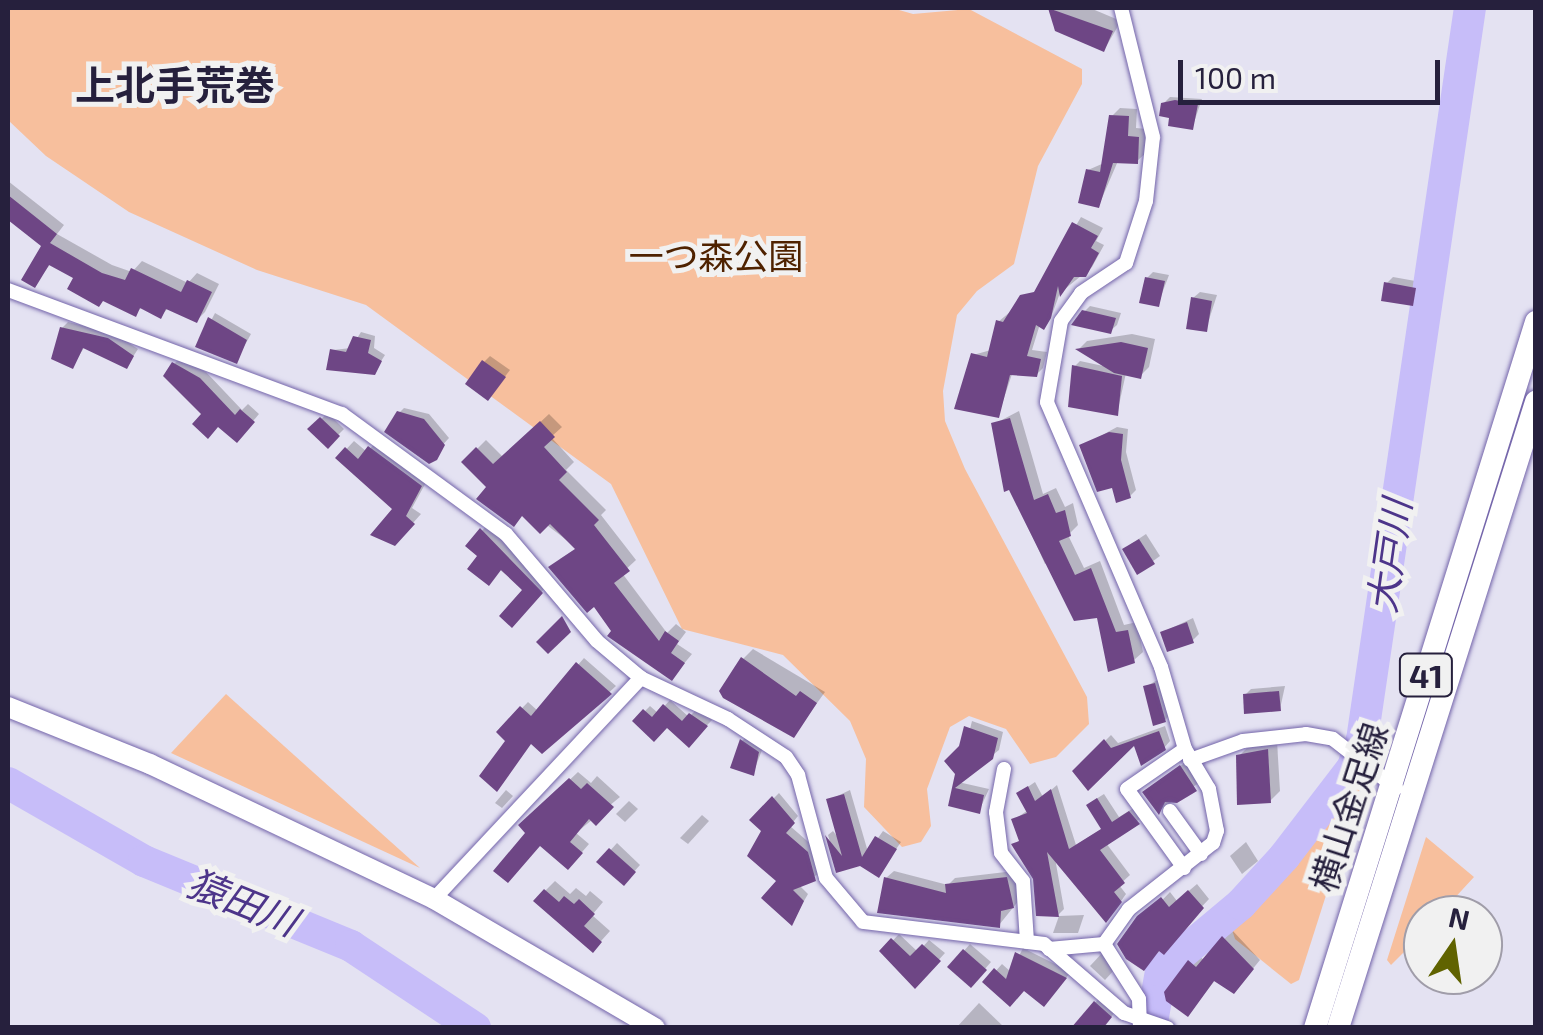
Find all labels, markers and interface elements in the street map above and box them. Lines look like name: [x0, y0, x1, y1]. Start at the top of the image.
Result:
scale bar: [1183, 40, 1446, 102]
text: 100 m: [1195, 59, 1276, 95]
district label: 上北手荒巻: [75, 60, 275, 108]
park label: 一つ森公園: [629, 234, 803, 276]
water label: 大戸川: [1358, 496, 1420, 616]
road number: 41: [1398, 648, 1454, 702]
street label: 横山金足線: [1301, 717, 1395, 897]
water label: 猿田川: [182, 860, 304, 944]
north arrow: [1403, 895, 1503, 995]
text: N: [1446, 899, 1473, 937]

